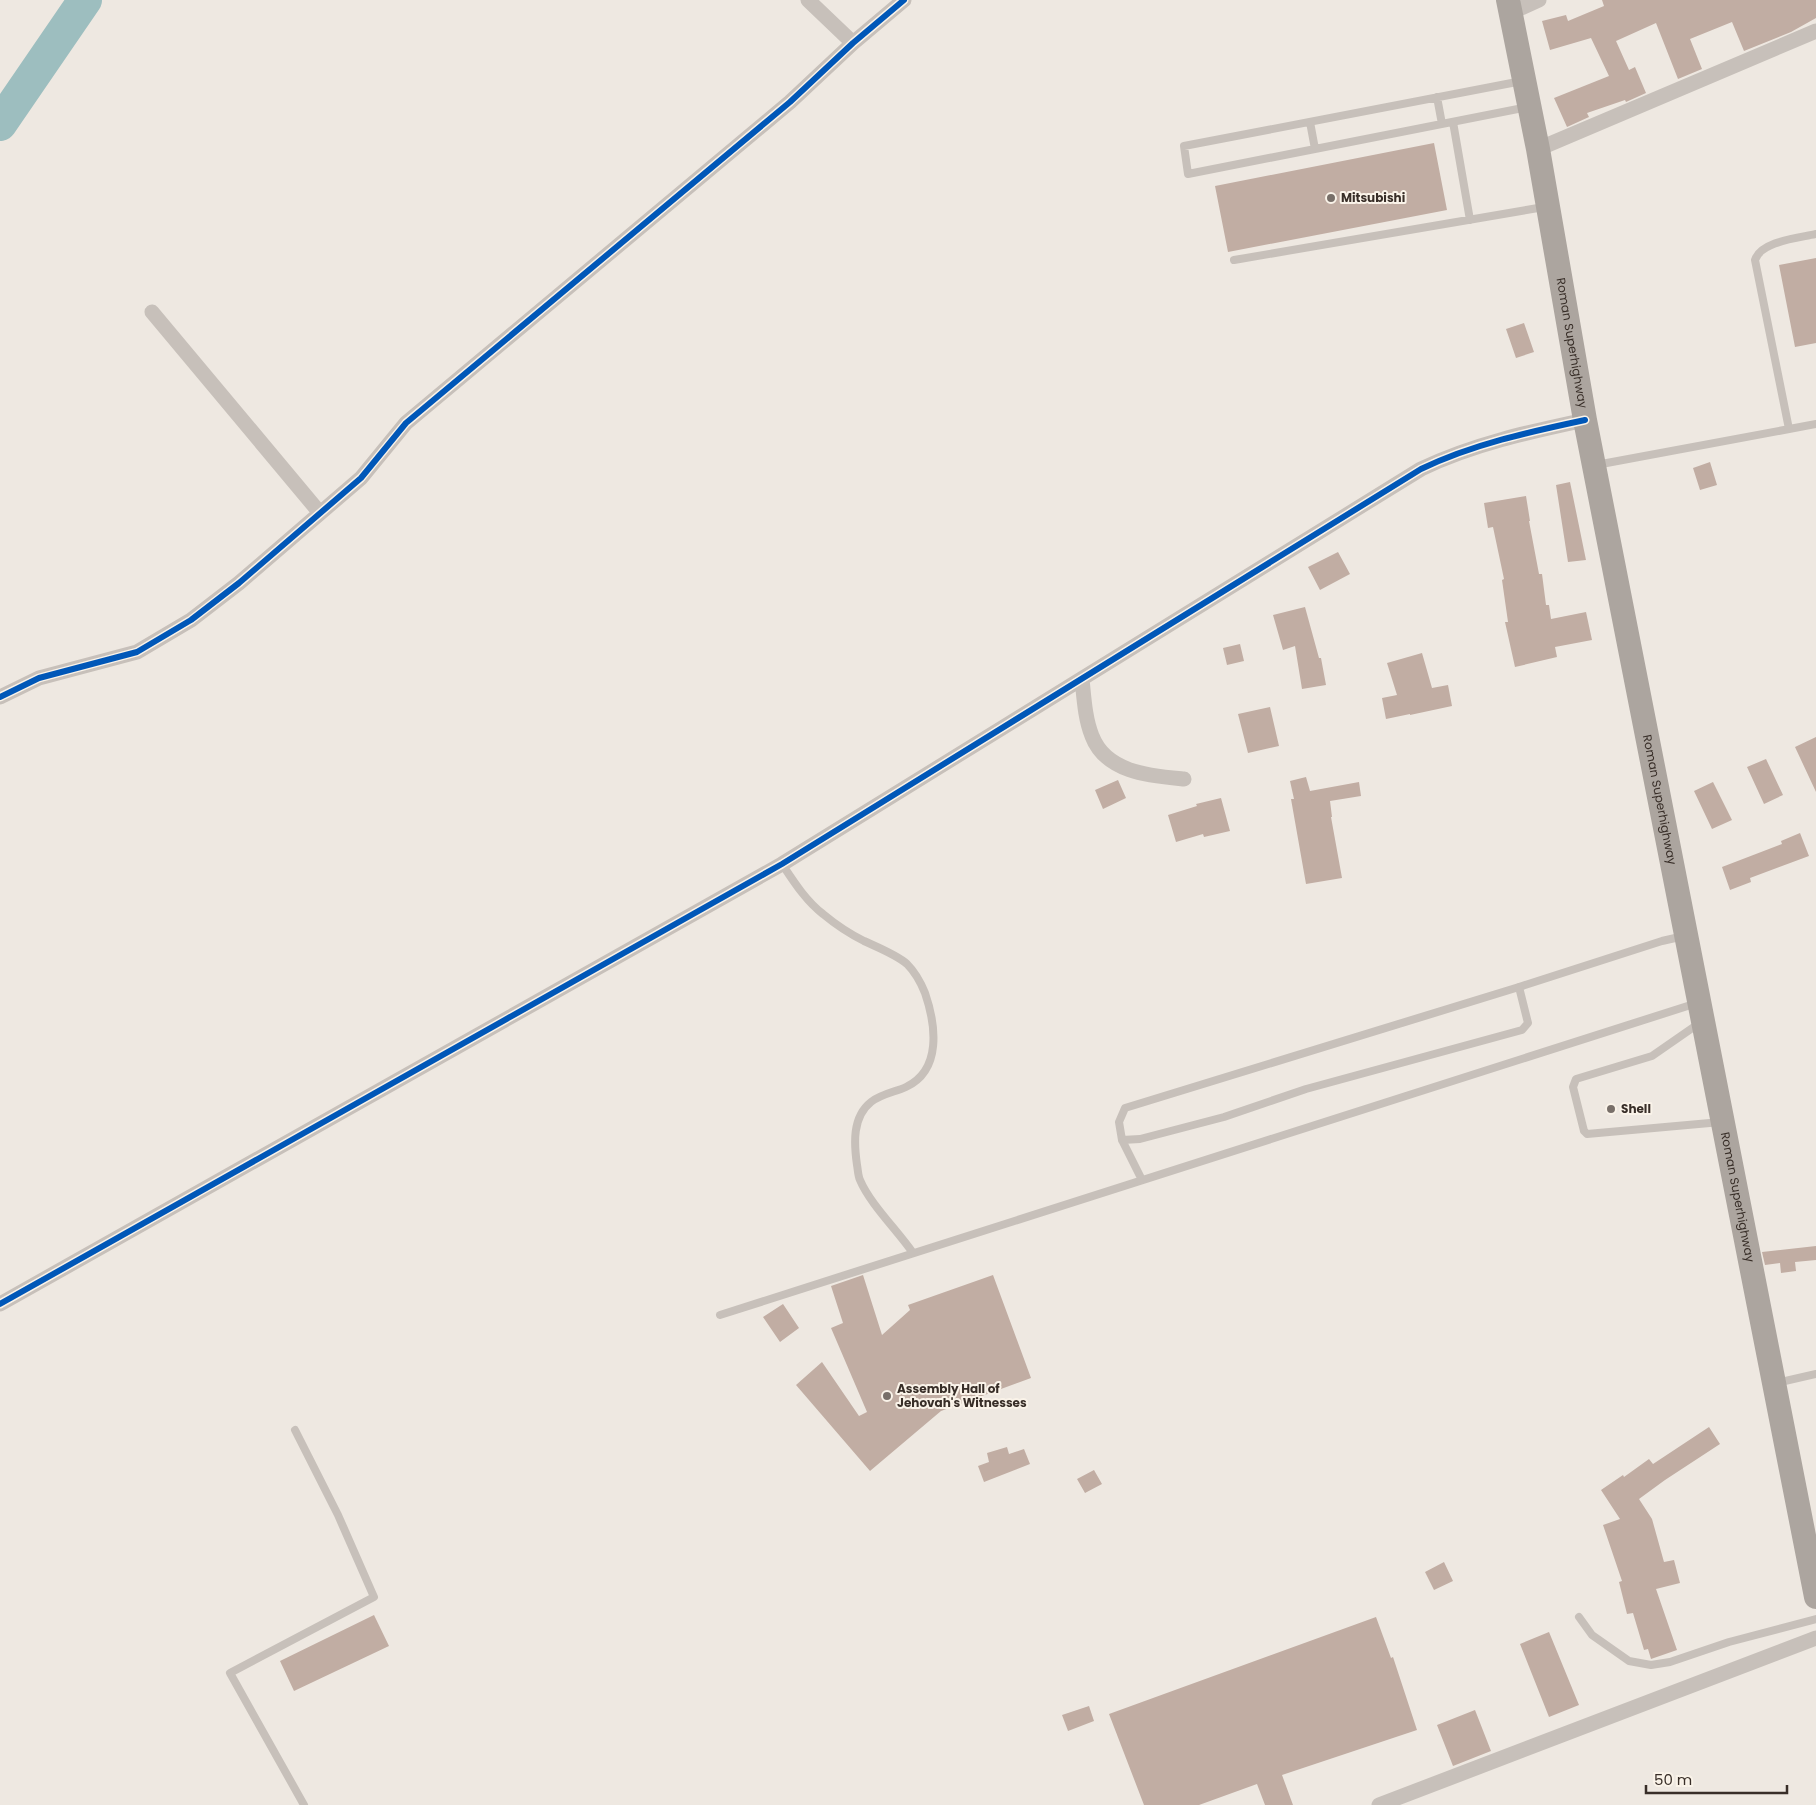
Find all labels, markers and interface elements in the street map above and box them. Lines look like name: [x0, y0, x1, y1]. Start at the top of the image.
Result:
place label: Mitsubishi: [1341, 189, 1405, 206]
marker: Mitsubishi: [1325, 192, 1337, 204]
street label: Roman Superhighway: [1552, 276, 1592, 410]
street label: Roman Superhighway: [1639, 733, 1681, 866]
place label: Shell: [1621, 1100, 1651, 1117]
marker: Shell: [1605, 1103, 1617, 1115]
street label: Roman Superhighway: [1717, 1130, 1759, 1264]
place label: Assembly Hall of Jehovah's Witnesses: [897, 1380, 1027, 1411]
marker: Assembly Hall of Jehovah's Witnesses: [881, 1390, 893, 1402]
scale bar: [1646, 1762, 1787, 1794]
text: 50 m: [1654, 1769, 1692, 1790]

